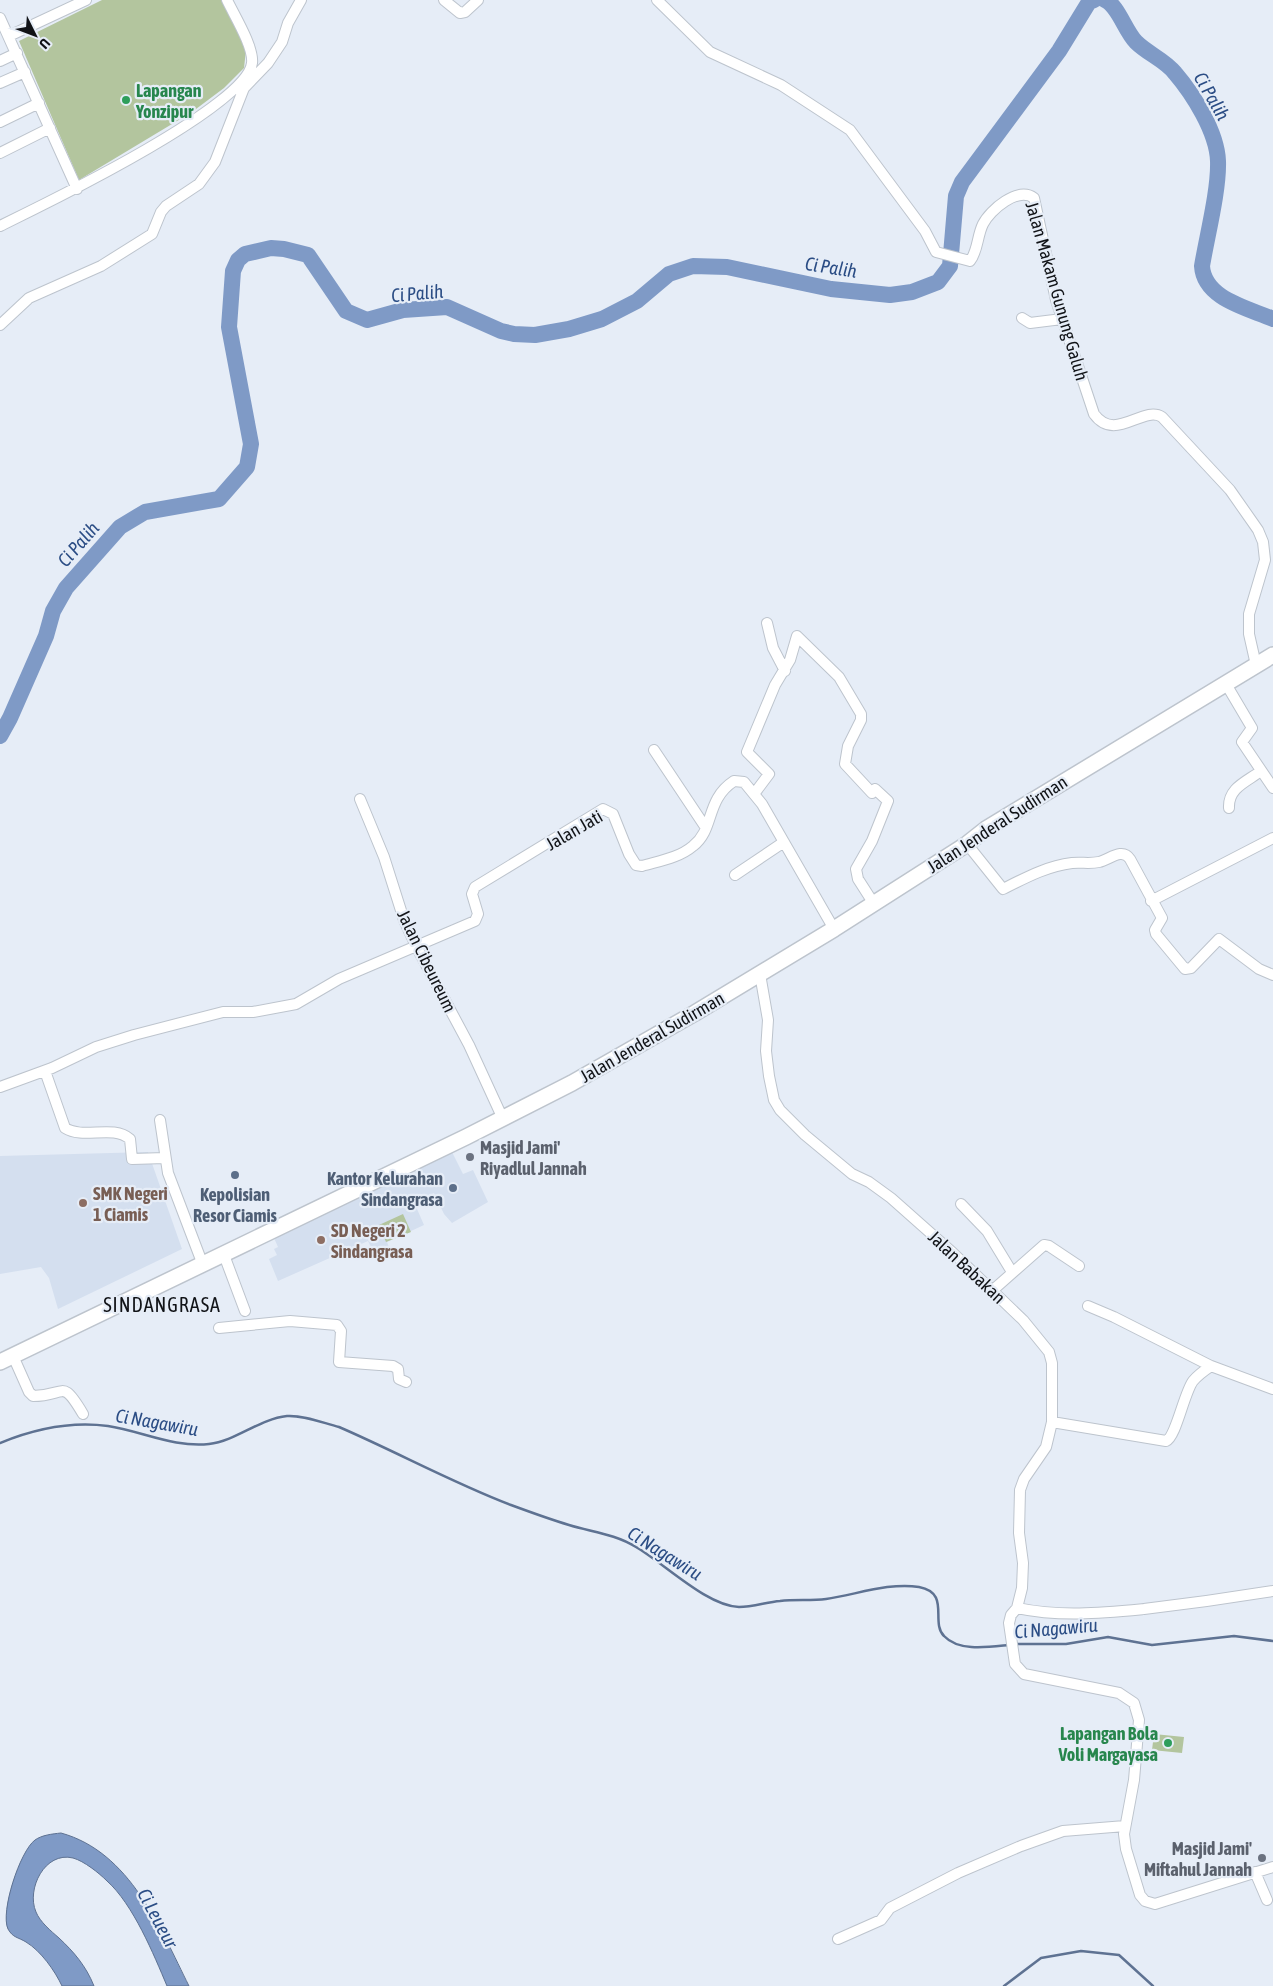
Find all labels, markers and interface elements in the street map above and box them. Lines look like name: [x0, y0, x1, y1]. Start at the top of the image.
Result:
north arrow: [10, 10, 60, 60]
text: U: [36, 35, 53, 52]
water label: Ci Palih: [1189, 68, 1235, 124]
place label: Lapangan Yonzipur: [135, 80, 202, 122]
marker: Lapangan Yonzipur: [120, 94, 132, 106]
street label: Jalan Makam Gunung Galuh: [1021, 199, 1093, 383]
water label: Ci Palih: [804, 252, 858, 282]
water label: Ci Palih: [390, 280, 444, 306]
water label: Ci Palih: [53, 517, 103, 571]
street label: Jalan Jenderal Sudirman: [923, 771, 1071, 877]
street label: Jalan Jati: [542, 805, 606, 855]
street label: Jalan Cibeureum: [393, 906, 461, 1016]
street label: Jalan Jenderal Sudirman: [576, 987, 728, 1087]
place label: Masjid Jami' Riyadlul Jannah: [480, 1137, 587, 1179]
marker: Masjid Jami' Riyadlul Jannah: [464, 1151, 476, 1163]
place label: Kantor Kelurahan Sindangrasa: [327, 1168, 443, 1210]
marker: Kepolisian Resor Ciamis: [229, 1169, 241, 1181]
marker: Kantor Kelurahan Sindangrasa: [447, 1182, 459, 1194]
place label: SMK Negeri 1 Ciamis: [93, 1183, 168, 1225]
place label: Kepolisian Resor Ciamis: [193, 1184, 278, 1226]
marker: SMK Negeri 1 Ciamis: [77, 1197, 89, 1209]
place label: SD Negeri 2 Sindangrasa: [331, 1220, 413, 1262]
street label: Jalan Babakan: [924, 1226, 1010, 1308]
marker: SD Negeri 2 Sindangrasa: [315, 1234, 327, 1246]
district label: SINDANGRASA: [103, 1293, 221, 1316]
water label: Ci Nagawiru: [114, 1404, 200, 1440]
water label: Ci Nagawiru: [624, 1522, 706, 1584]
water label: Ci Nagawiru: [1013, 1613, 1099, 1643]
place label: Lapangan Bola Voli Margayasa: [1058, 1723, 1158, 1765]
marker: Lapangan Bola Voli Margayasa: [1162, 1737, 1174, 1749]
place label: Masjid Jami' Miftahul Jannah: [1144, 1838, 1252, 1880]
marker: Masjid Jami' Miftahul Jannah: [1256, 1852, 1268, 1864]
water label: Ci Leueur: [133, 1885, 183, 1953]

